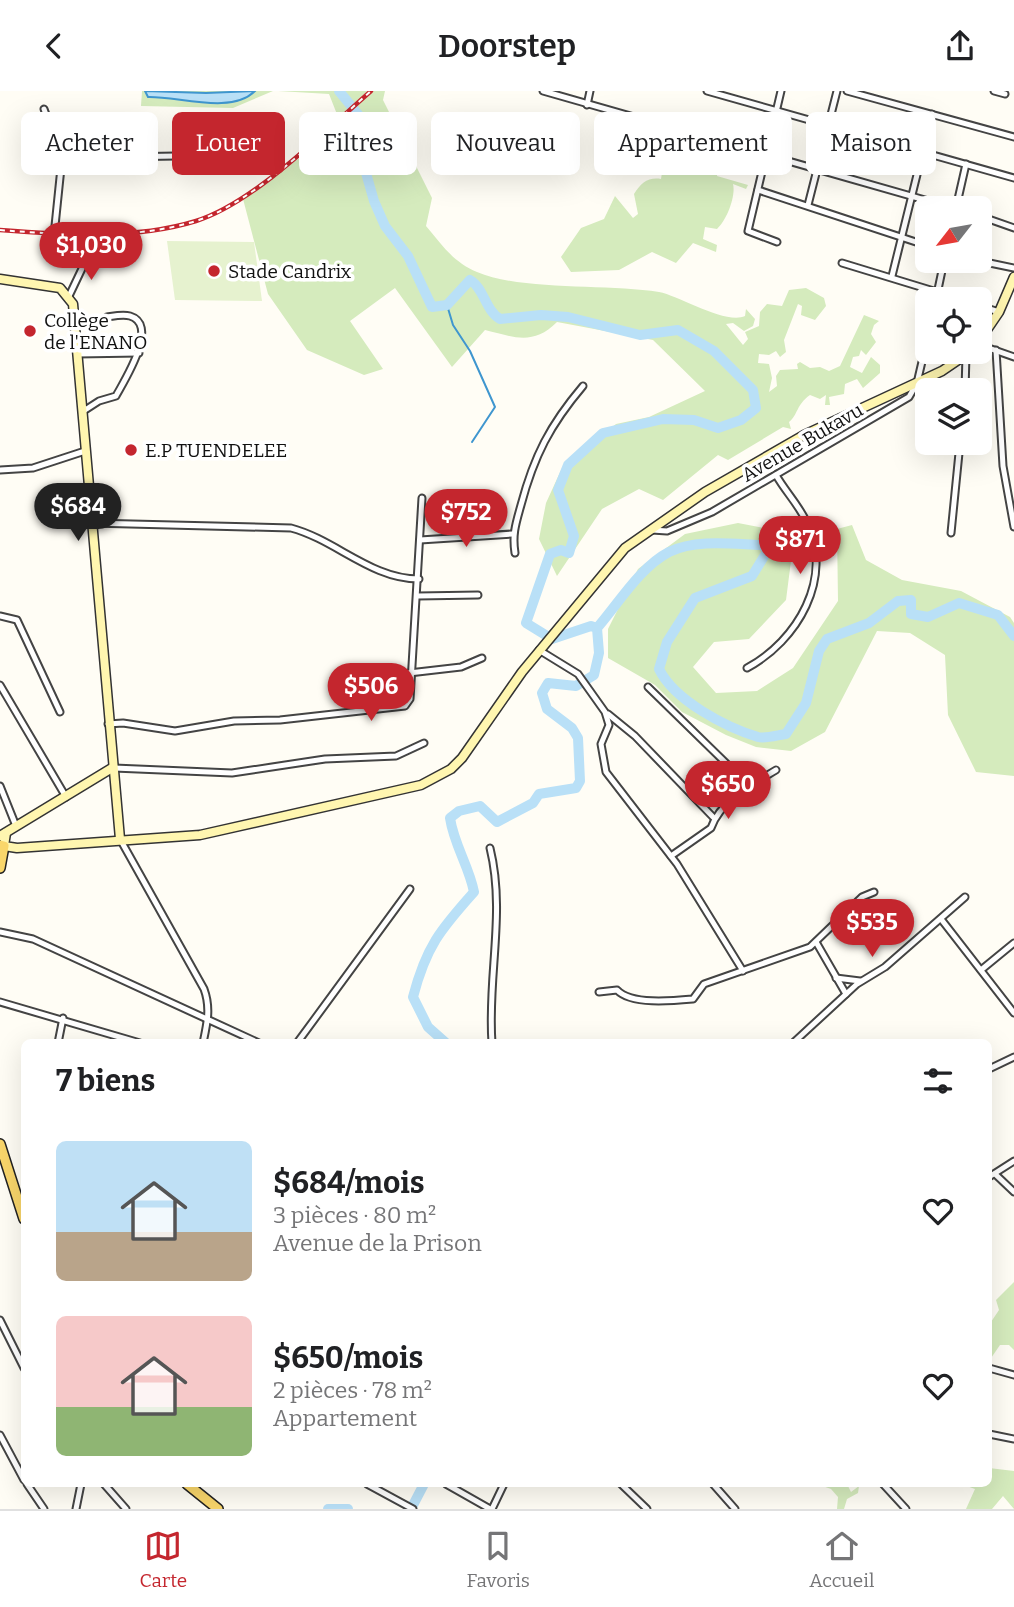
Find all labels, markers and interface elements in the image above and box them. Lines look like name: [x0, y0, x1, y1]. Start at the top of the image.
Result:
icon: back: [35, 27, 73, 65]
text: Doorstep: [438, 27, 576, 65]
icon: share: [941, 27, 979, 65]
chip: Acheter: [21, 112, 158, 175]
chip: Louer: [172, 112, 285, 175]
chip: Filtres: [299, 112, 417, 175]
chip: Nouveau: [431, 112, 580, 175]
chip: Appartement: [594, 112, 792, 175]
chip: Maison: [806, 112, 936, 175]
north arrow: [915, 196, 992, 273]
map controls: [915, 196, 992, 455]
pin: $1,030: [34, 223, 148, 282]
text: $1,030: [55, 231, 127, 259]
place label: Stade Candrix: [228, 260, 352, 283]
marker: Stade Candrix: [206, 263, 222, 279]
button: locate: [915, 287, 992, 364]
place label: Collège de l'ENANO: [44, 309, 147, 354]
marker: Collège de l'ENANO: [22, 323, 38, 339]
button: layers: [915, 378, 992, 455]
street label: Avenue Bukavu: [737, 398, 867, 486]
place label: E.P TUENDELEE: [145, 439, 287, 462]
marker: E.P TUENDELEE: [123, 442, 139, 458]
pin: $684: [37, 483, 119, 543]
pin: $752: [425, 489, 507, 549]
text: $684: [50, 492, 106, 520]
text: $752: [441, 498, 491, 526]
pin: $871: [759, 517, 841, 576]
text: $871: [775, 525, 825, 553]
pin: $506: [330, 663, 412, 723]
text: $506: [344, 672, 398, 700]
pin: $650: [687, 761, 769, 821]
text: $650: [701, 770, 755, 798]
pin: $535: [831, 899, 913, 959]
text: $535: [846, 908, 898, 936]
icon: filters: [919, 1062, 957, 1100]
text: 7 biens: [56, 1063, 155, 1099]
text: $684/mois: [273, 1165, 425, 1201]
icon: home: [112, 1169, 196, 1253]
icon: heart: [919, 1192, 957, 1230]
text: 3 pièces · 80 m²: [273, 1201, 436, 1229]
text: Avenue de la Prison: [273, 1229, 482, 1257]
text: $650/mois: [273, 1340, 423, 1376]
icon: home: [112, 1344, 196, 1428]
icon: heart: [919, 1367, 957, 1405]
text: 2 pièces · 78 m²: [273, 1376, 432, 1404]
text: Appartement: [273, 1404, 417, 1432]
tab: Carte: [140, 1527, 187, 1592]
tab: Favoris: [466, 1527, 530, 1592]
tab: Accueil: [809, 1527, 874, 1592]

